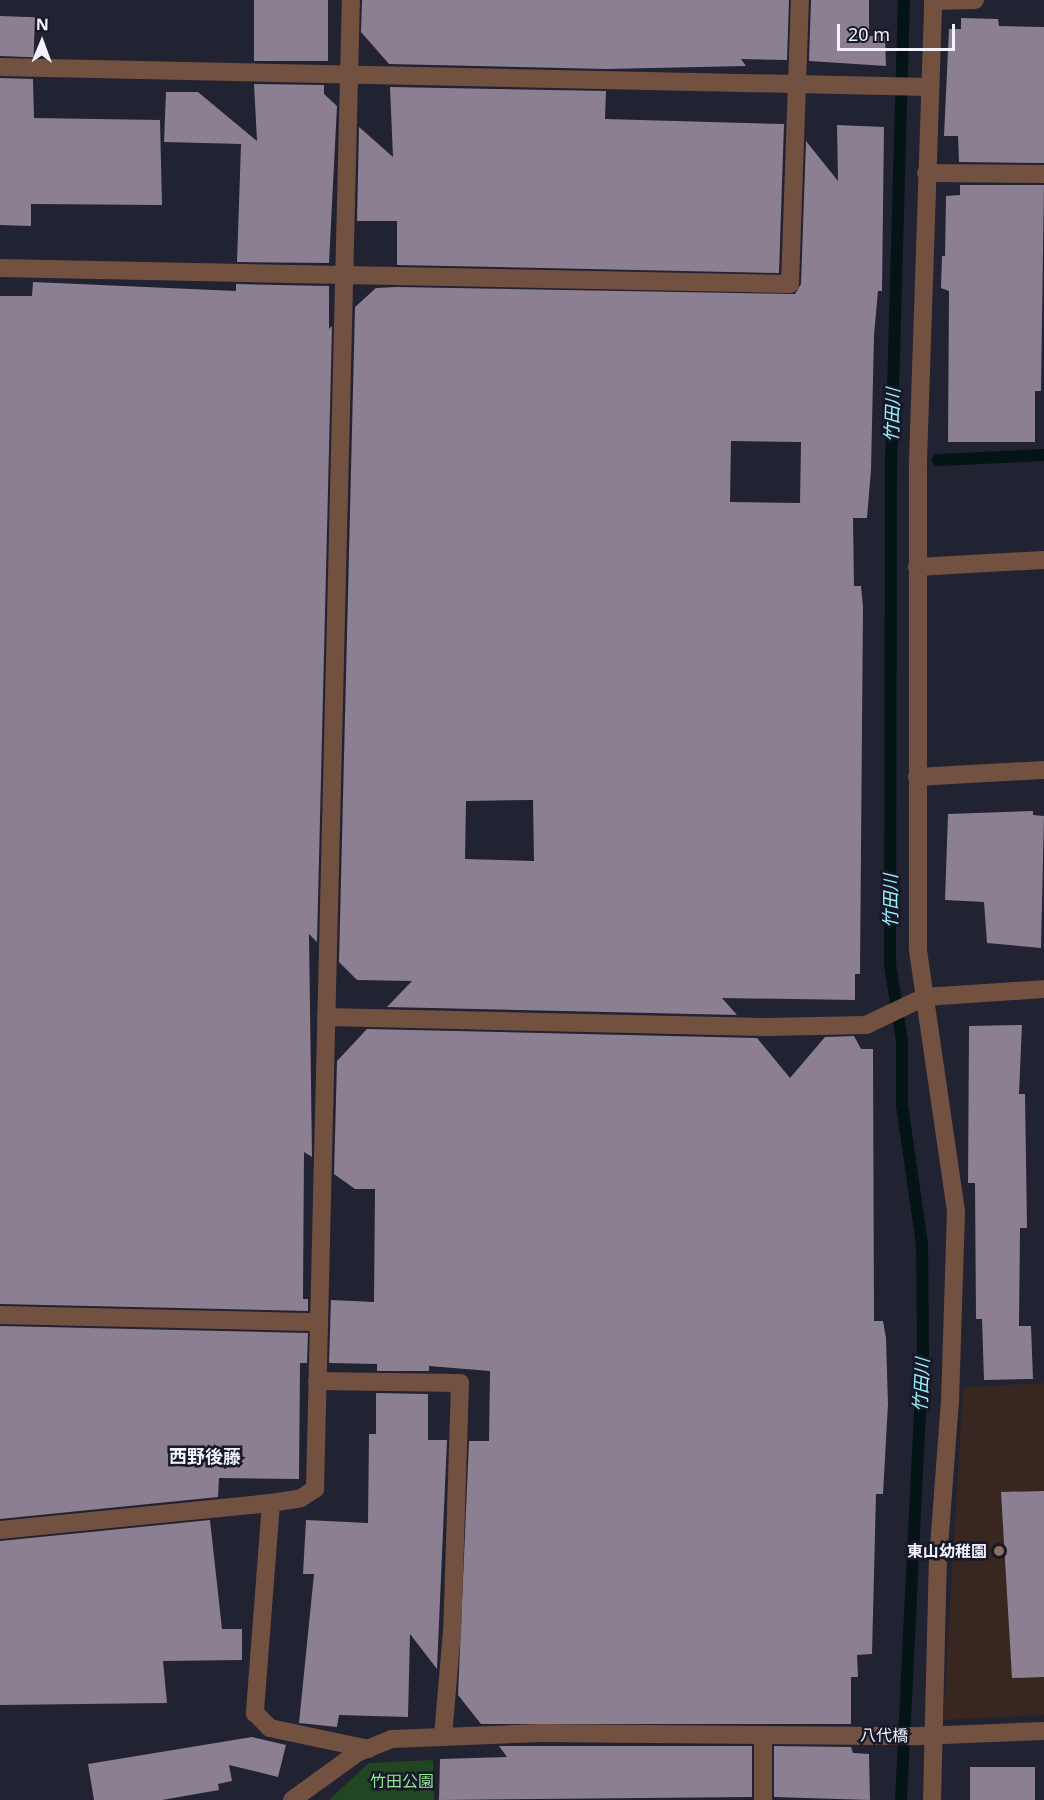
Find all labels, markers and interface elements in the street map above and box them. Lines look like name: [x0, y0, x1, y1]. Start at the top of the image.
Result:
north arrow: [12, 12, 72, 72]
scale bar: [840, 12, 958, 50]
text: N: [36, 13, 49, 35]
text: 20 m: [848, 22, 890, 46]
water label: 竹田川: [880, 388, 904, 442]
water label: 竹田川: [879, 874, 901, 928]
water label: 竹田川: [909, 1357, 933, 1413]
district label: 西野後藤: [169, 1445, 241, 1467]
place label: 東山幼稚園: [907, 1541, 987, 1561]
marker: 東山幼稚園: [992, 1544, 1006, 1558]
street label: 八代橋: [860, 1725, 908, 1745]
park label: 竹田公園: [370, 1771, 434, 1791]

